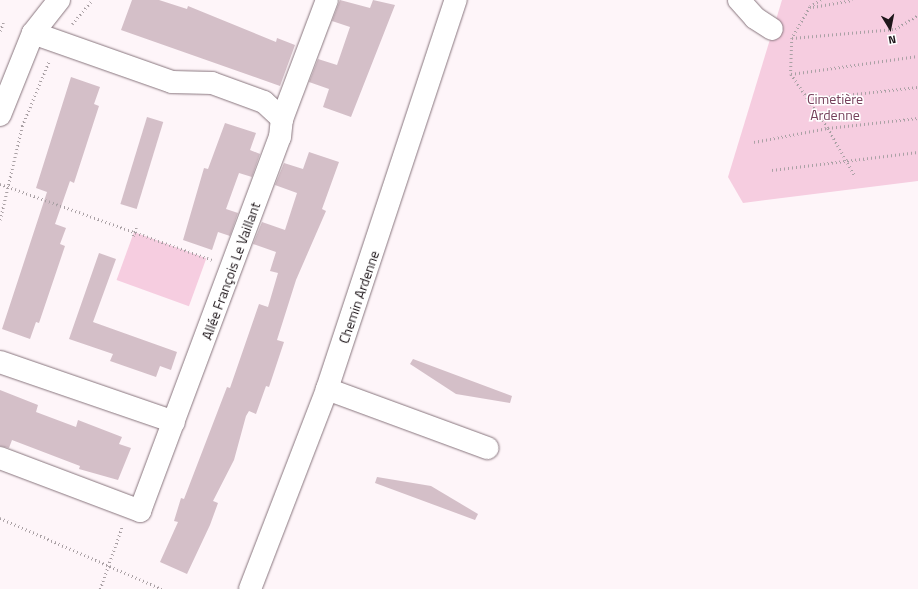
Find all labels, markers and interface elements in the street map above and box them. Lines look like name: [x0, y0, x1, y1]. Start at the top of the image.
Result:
north arrow: [870, 8, 910, 48]
text: N: [887, 31, 897, 48]
park label: Cimetière Ardenne: [807, 91, 863, 124]
street label: Allée François Le Vaillant: [198, 200, 264, 342]
street label: Chemin Ardenne: [335, 248, 383, 346]

